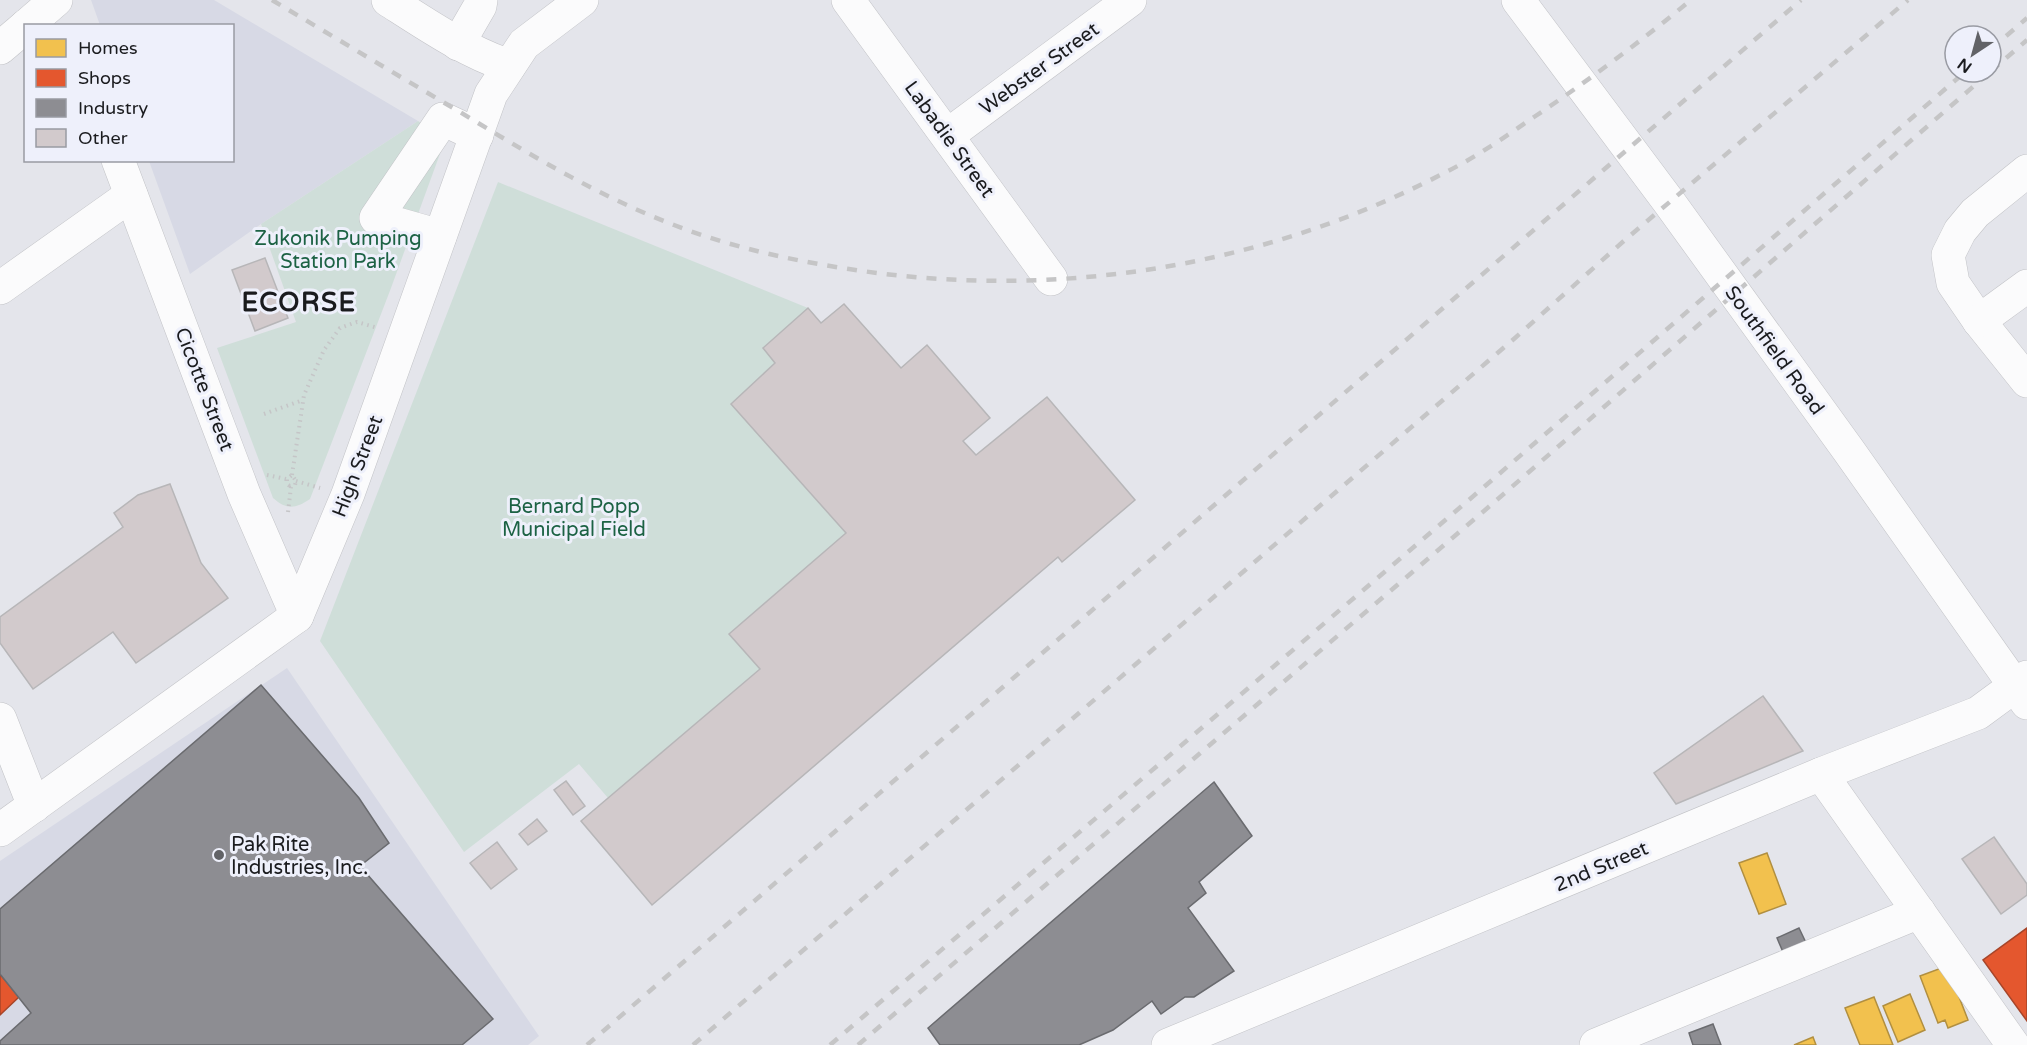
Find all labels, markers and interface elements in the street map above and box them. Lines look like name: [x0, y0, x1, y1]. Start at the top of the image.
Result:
street label: Webster Street: [975, 17, 1104, 120]
legend: [24, 24, 234, 162]
north arrow: [1943, 24, 2003, 84]
text: Homes: [78, 37, 138, 59]
text: N: [1954, 53, 1976, 77]
text: Shops: [78, 67, 131, 89]
street label: Labadie Street: [899, 77, 1000, 203]
text: Industry: [78, 97, 149, 119]
text: Other: [78, 127, 128, 149]
park label: Zukonik Pumping Station Park: [254, 227, 422, 274]
street label: Southfield Road: [1719, 282, 1829, 420]
district label: ECORSE: [241, 287, 357, 318]
street label: Cicotte Street: [170, 324, 239, 455]
street label: High Street: [328, 412, 388, 521]
park label: Bernard Popp Municipal Field: [502, 495, 646, 542]
place label: Pak Rite Industries, Inc.: [231, 833, 368, 880]
street label: 2nd Street: [1551, 836, 1652, 897]
marker: Pak Rite Industries, Inc.: [212, 848, 226, 862]

